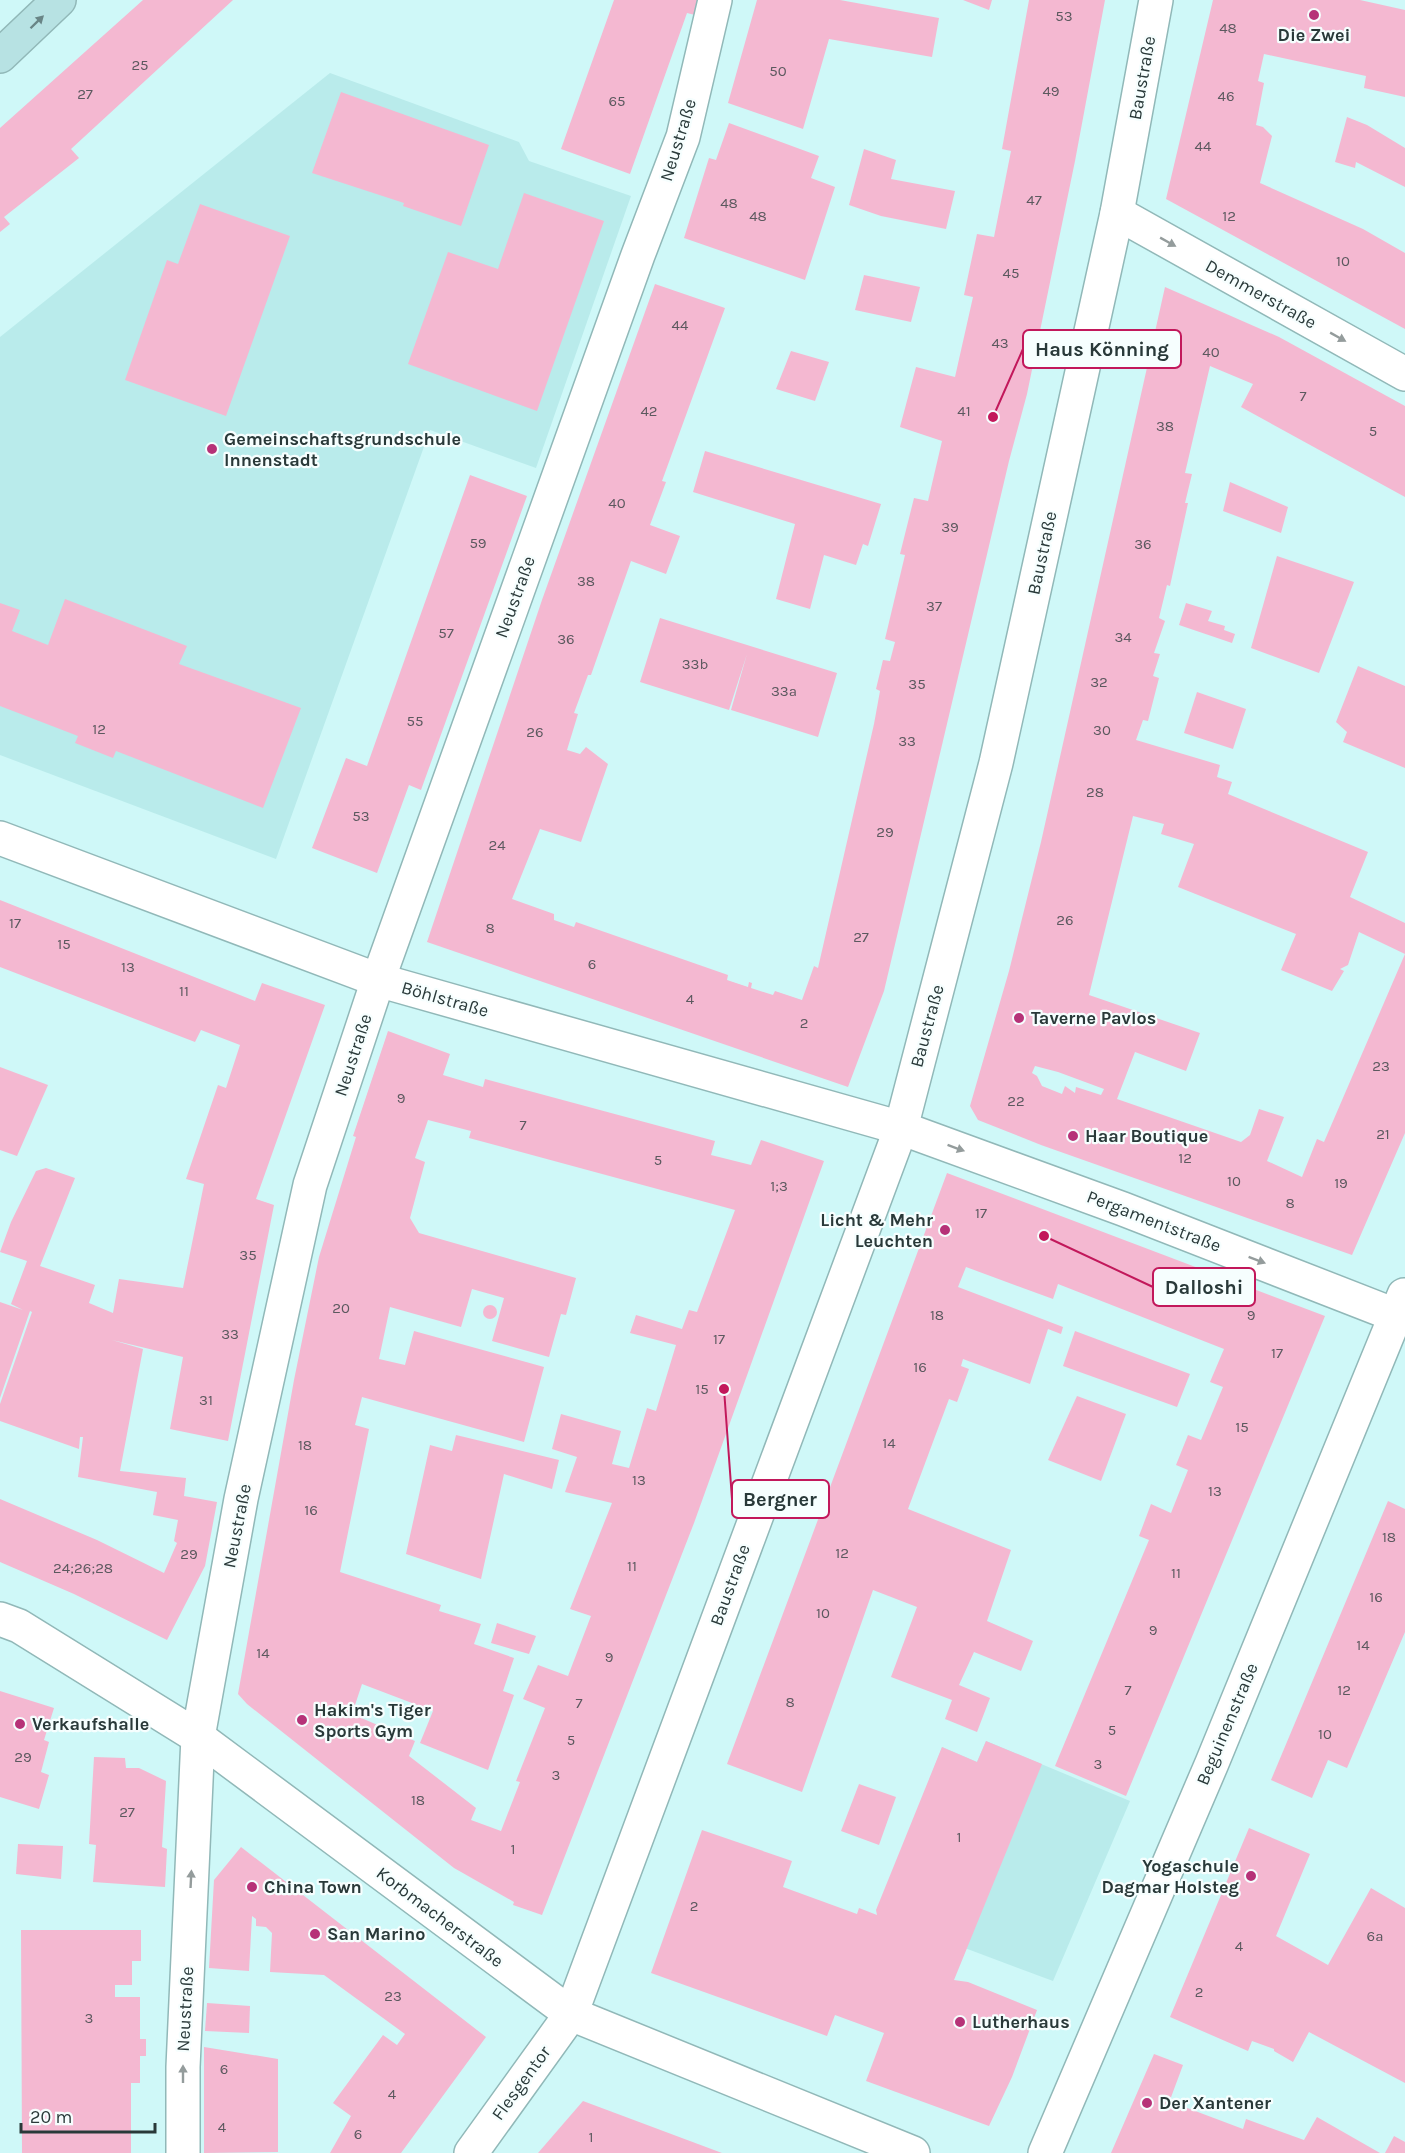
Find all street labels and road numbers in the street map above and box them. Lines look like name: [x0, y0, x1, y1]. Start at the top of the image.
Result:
street label: Baustraße: [1124, 34, 1160, 122]
street label: Neustraße: [655, 96, 701, 184]
street label: Demmerstraße: [1202, 254, 1320, 334]
street label: Baustraße: [1022, 509, 1062, 597]
street label: Neustraße: [490, 553, 540, 641]
street label: Böhlstraße: [399, 976, 491, 1022]
street label: Baustraße: [905, 982, 949, 1070]
street label: Neustraße: [329, 1011, 377, 1099]
street label: Pergamentstraße: [1084, 1185, 1224, 1257]
street label: Neustraße: [218, 1482, 256, 1570]
street label: Baustraße: [705, 1541, 755, 1629]
street label: Beguinenstraße: [1191, 1660, 1263, 1788]
street label: Korbmacherstraße: [372, 1862, 508, 1972]
street label: Neustraße: [172, 1966, 198, 2052]
street label: Flesgentor: [487, 2041, 556, 2124]

